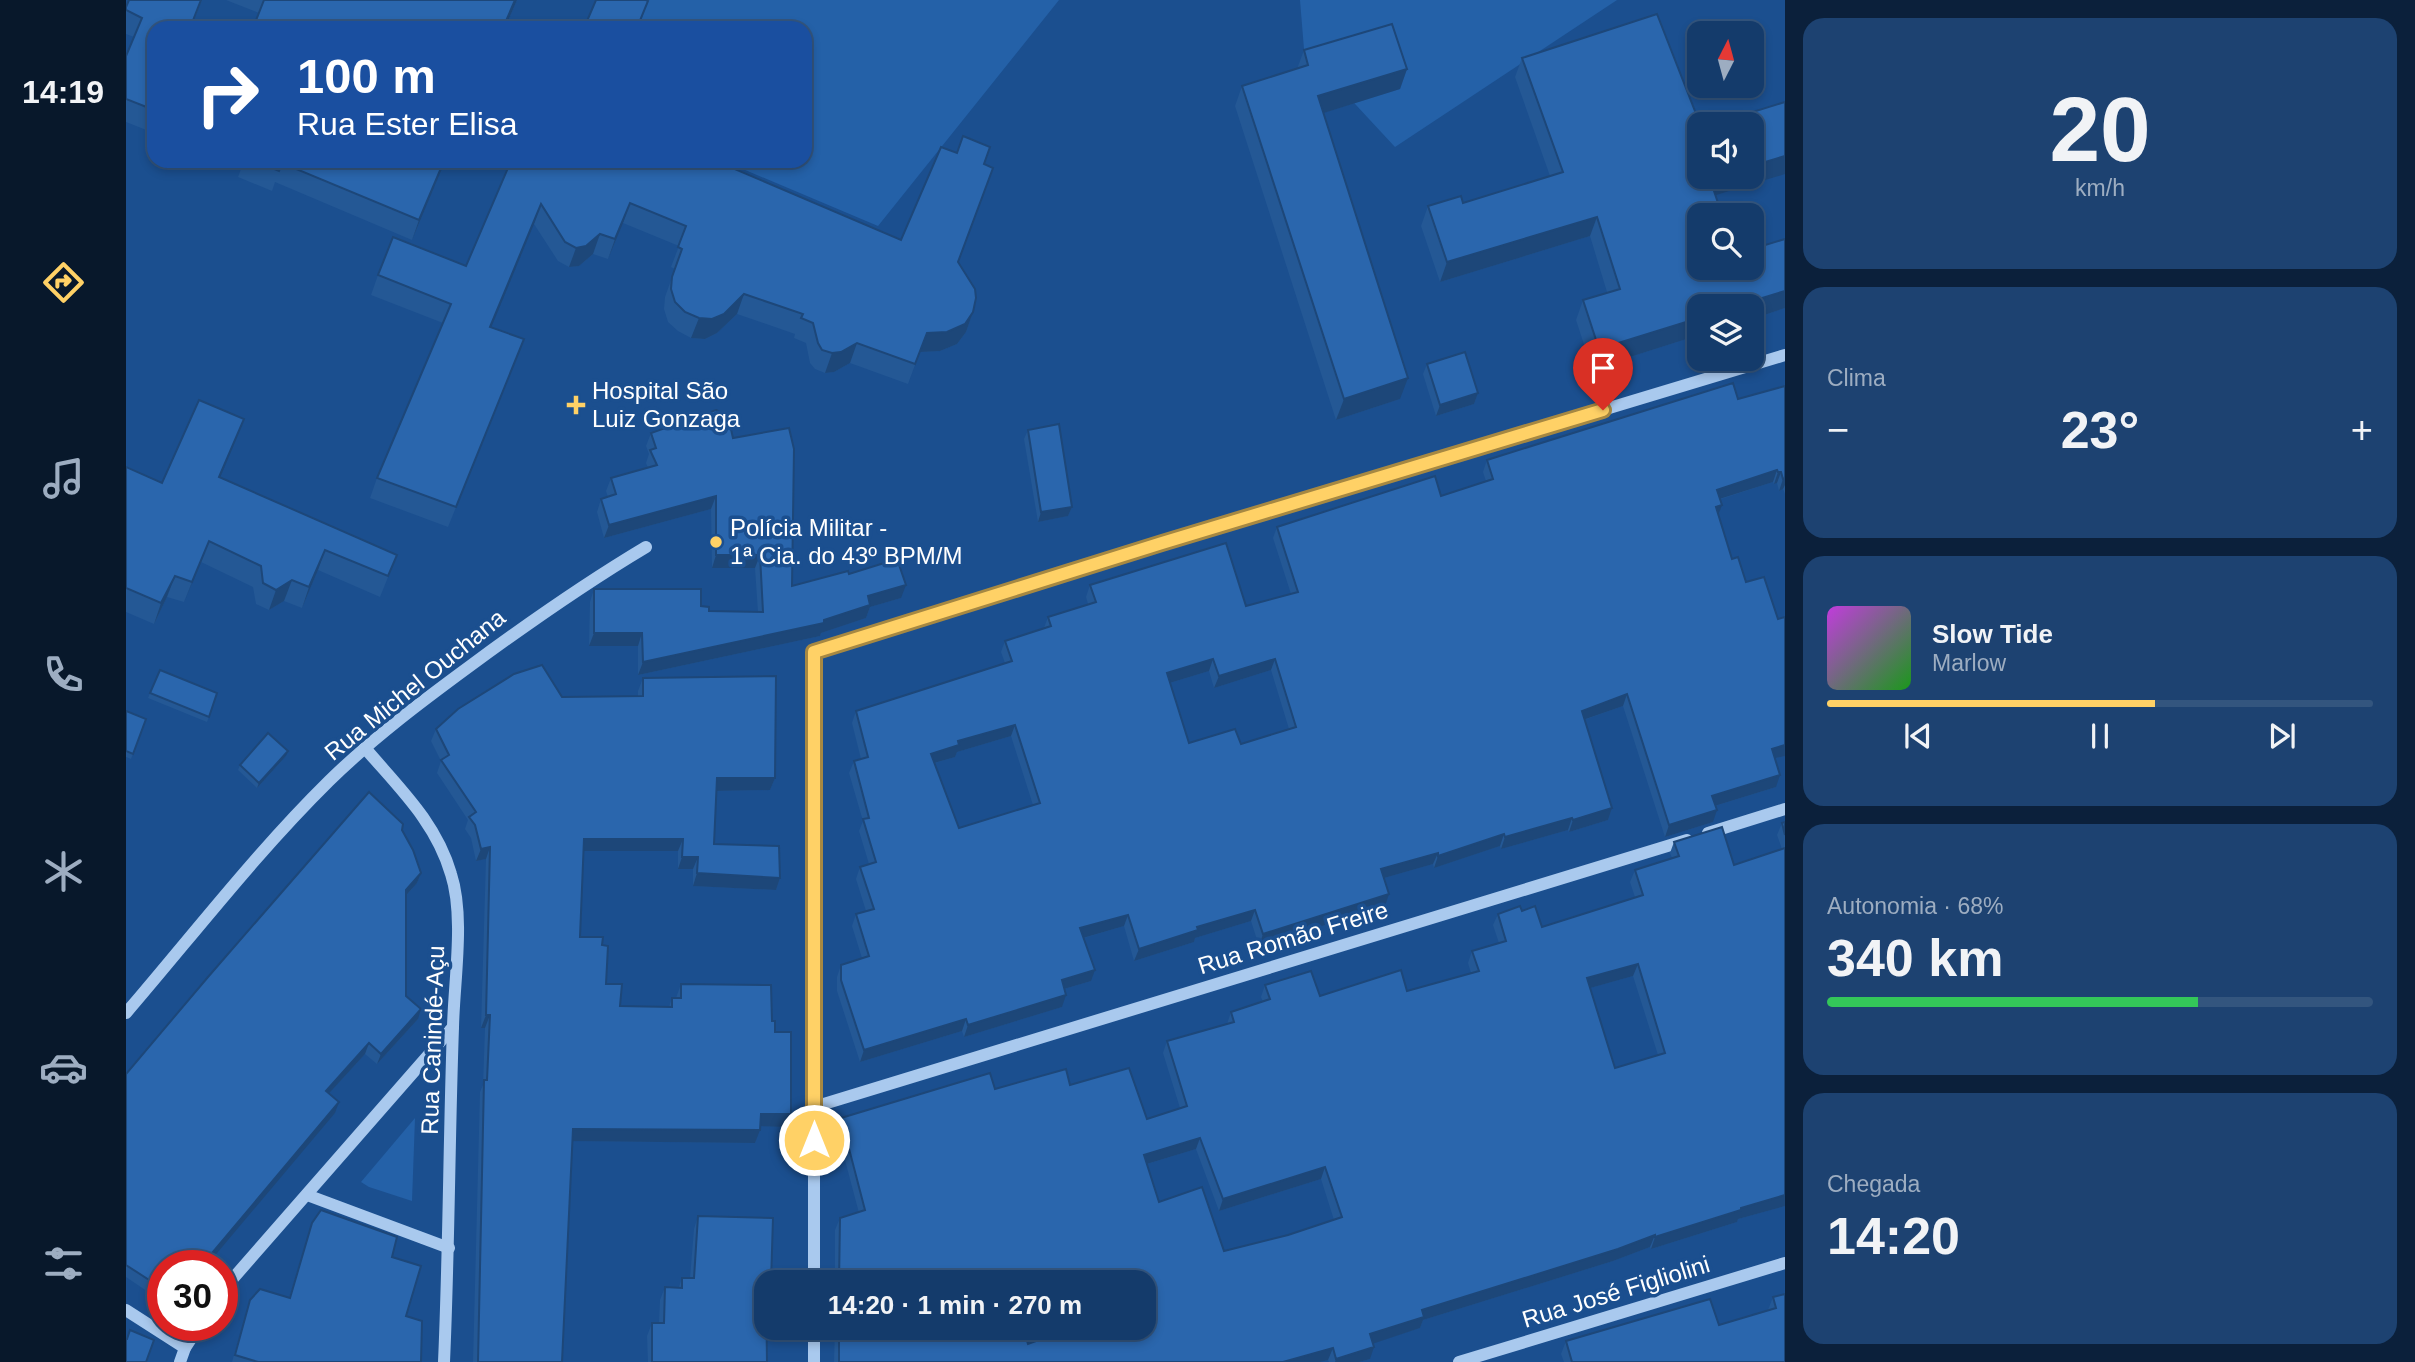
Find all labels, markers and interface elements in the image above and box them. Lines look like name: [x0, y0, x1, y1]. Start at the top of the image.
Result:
north arrow: [1687, 21, 1764, 98]
map controls: [1687, 21, 1764, 371]
icon: right: [182, 49, 273, 140]
text: 100 m: [297, 49, 436, 103]
text: 14:19: [22, 74, 104, 110]
text: 20: [2049, 79, 2151, 180]
text: Rua Ester Elisa: [297, 106, 518, 142]
button: sound: [1687, 112, 1764, 189]
text: km/h: [2075, 175, 2125, 201]
button: search: [1687, 203, 1764, 280]
icon: directions: [39, 258, 88, 307]
button: layers: [1687, 294, 1764, 371]
pin: [1573, 338, 1633, 410]
icon: arrive: [1584, 349, 1622, 387]
text: Clima: [1827, 365, 1886, 391]
place label: Hospital São Luiz Gonzaga: [592, 377, 741, 432]
marker: Hospital São Luiz Gonzaga: [566, 395, 586, 415]
text: 23°: [2061, 401, 2139, 459]
text: −: [1827, 409, 1849, 451]
text: +: [2351, 409, 2373, 451]
icon: music: [39, 454, 88, 503]
place label: Polícia Militar - 1ª Cia. do 43º BPM/M: [730, 514, 962, 569]
marker: Polícia Militar - 1ª Cia. do 43º BPM/M: [708, 534, 724, 550]
street label: Rua Michel Ouchana: [319, 603, 511, 766]
text: Slow Tide: [1932, 619, 2053, 649]
icon: phone: [39, 650, 88, 699]
text: Marlow: [1932, 650, 2006, 676]
icon: previous: [1899, 717, 1937, 755]
icon: pause: [2081, 717, 2119, 755]
icon: next: [2263, 717, 2301, 755]
icon: climate: [39, 847, 88, 896]
text: Autonomia · 68%: [1827, 893, 2003, 919]
street label: Rua Romão Freire: [1195, 896, 1391, 979]
text: 340 km: [1827, 929, 2003, 987]
street label: Rua Canindé-Açu: [416, 945, 449, 1135]
icon: car: [39, 1043, 88, 1092]
position arrow: [777, 1103, 851, 1177]
text: Chegada: [1827, 1171, 1920, 1197]
text: 14:20: [1827, 1207, 1960, 1265]
icon: filters: [39, 1239, 88, 1288]
speed limit sign: 30: [147, 1250, 238, 1341]
street label: Rua José Figliolini: [1519, 1250, 1713, 1333]
text: 14:20 · 1 min · 270 m: [828, 1290, 1082, 1320]

